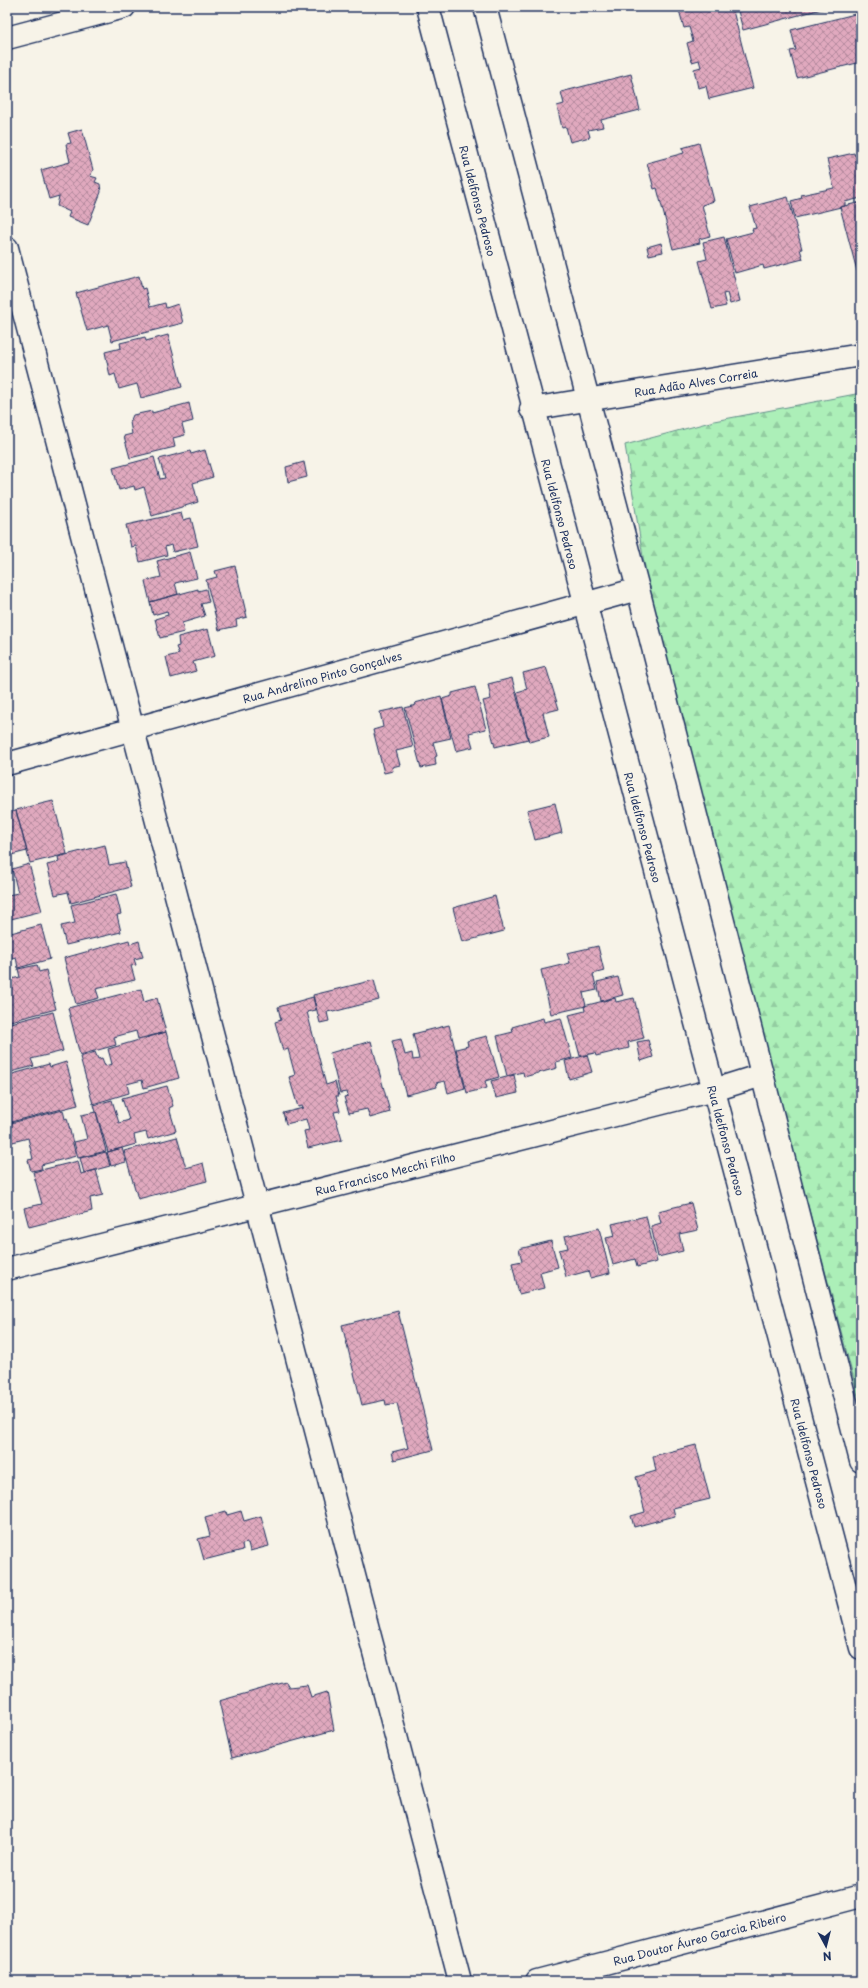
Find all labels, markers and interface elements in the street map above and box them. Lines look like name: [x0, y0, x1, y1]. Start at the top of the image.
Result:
street label: Rua Idelfonso Pedroso: [456, 143, 501, 258]
street label: Rua Adão Alves Correia: [633, 364, 759, 401]
street label: Rua Idelfonso Pedroso: [538, 457, 583, 571]
street label: Rua Andrelino Pinto Gonçalves: [241, 646, 404, 707]
street label: Rua Idelfonso Pedroso: [620, 770, 666, 884]
street label: Rua Idelfonso Pedroso: [704, 1083, 749, 1197]
street label: Rua Francisco Mecchi Filho: [313, 1147, 457, 1199]
street label: Rua Idelfonso Pedroso: [787, 1396, 832, 1511]
street label: Rua Doutor Áureo Garcia Ribeiro: [611, 1908, 788, 1969]
north arrow: [806, 1926, 846, 1966]
text: N: [822, 1947, 833, 1965]

